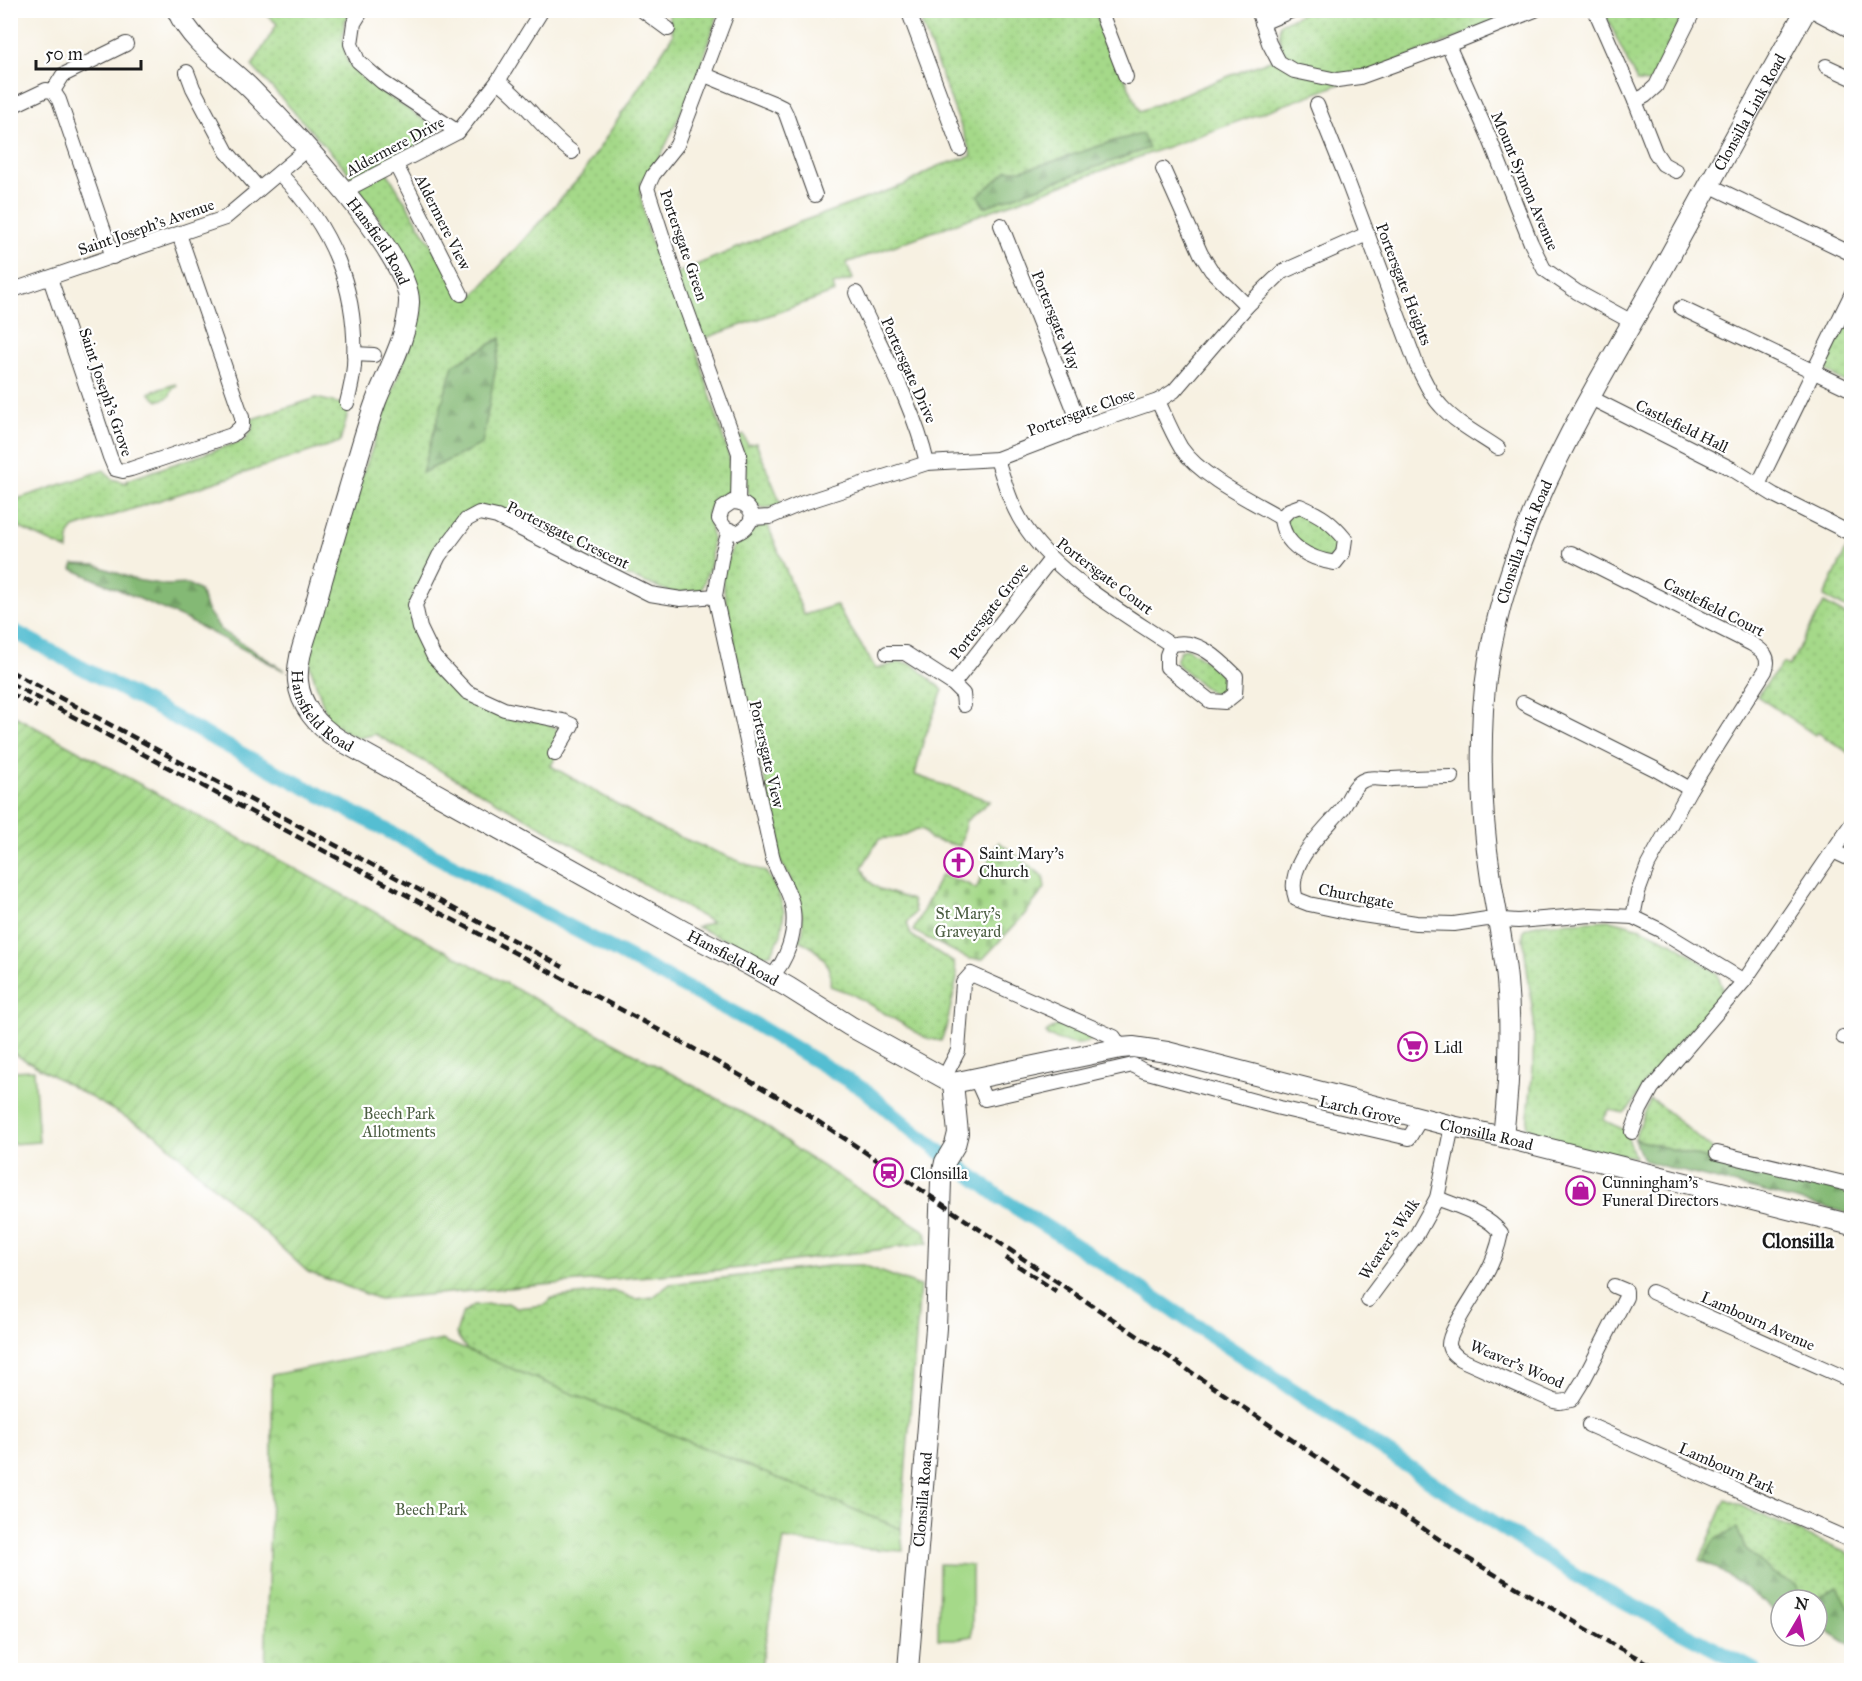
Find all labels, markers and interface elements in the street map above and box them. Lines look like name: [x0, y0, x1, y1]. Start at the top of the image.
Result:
scale bar: [36, 33, 141, 71]
text: 50 m: [45, 43, 83, 65]
street label: Clonsilla Link Road: [1709, 50, 1789, 174]
street label: Mount Symon Avenue: [1487, 109, 1563, 254]
street label: Aldermere Drive: [342, 112, 448, 180]
street label: Aldermere View: [410, 170, 475, 273]
street label: Portersgate Green: [655, 187, 712, 304]
street label: Hansfield Road: [343, 193, 414, 287]
street label: Saint Joseph's Avenue: [75, 195, 217, 260]
street label: Portersgate Heights: [1371, 220, 1436, 348]
street label: Portersgate Way: [1026, 268, 1085, 373]
street label: Portersgate Drive: [876, 314, 941, 427]
street label: Saint Joseph's Grove: [74, 325, 137, 459]
street label: Portersgate Close: [1025, 384, 1138, 441]
street label: Castlefield Hall: [1632, 395, 1732, 457]
street label: Clonsilla Link Road: [1492, 477, 1556, 606]
street label: Portersgate Crescent: [503, 497, 633, 574]
street label: Portersgate Court: [1052, 533, 1157, 620]
street label: Portersgate Grove: [946, 559, 1033, 664]
street label: Castlefield Court: [1660, 573, 1768, 641]
street label: Hansfield Road: [288, 670, 357, 756]
street label: Portersgate View: [744, 698, 789, 810]
place label: Saint Mary's Church: [979, 844, 1064, 881]
church icon: Saint Mary's Church: [942, 846, 974, 878]
street label: Churchgate: [1317, 879, 1396, 914]
park label: St Mary's Graveyard: [935, 904, 1001, 941]
street label: Hansfield Road: [684, 925, 782, 989]
supermarket icon: Lidl: [1397, 1031, 1429, 1063]
place label: Lidl: [1434, 1038, 1463, 1057]
street label: Larch Grove: [1317, 1091, 1403, 1129]
park label: Beech Park Allotments: [361, 1104, 436, 1141]
street label: Clonsilla Road: [1438, 1114, 1535, 1154]
station icon: Clonsilla: [873, 1157, 905, 1189]
place label: Clonsilla: [910, 1164, 968, 1183]
place label: Cunningham's Funeral Directors: [1602, 1173, 1719, 1210]
shop icon: Cunningham's Funeral Directors: [1565, 1175, 1597, 1207]
street label: Weaver's Walk: [1355, 1194, 1424, 1283]
district label: Clonsilla: [1762, 1229, 1835, 1253]
street label: Lambourn Avenue: [1698, 1287, 1818, 1355]
street label: Weaver's Wood: [1467, 1336, 1567, 1392]
street label: Lambourn Park: [1676, 1438, 1779, 1498]
street label: Clonsilla Road: [909, 1451, 935, 1548]
park label: Beech Park: [395, 1500, 468, 1519]
north arrow: [1769, 1588, 1829, 1648]
text: N: [1793, 1593, 1810, 1614]

